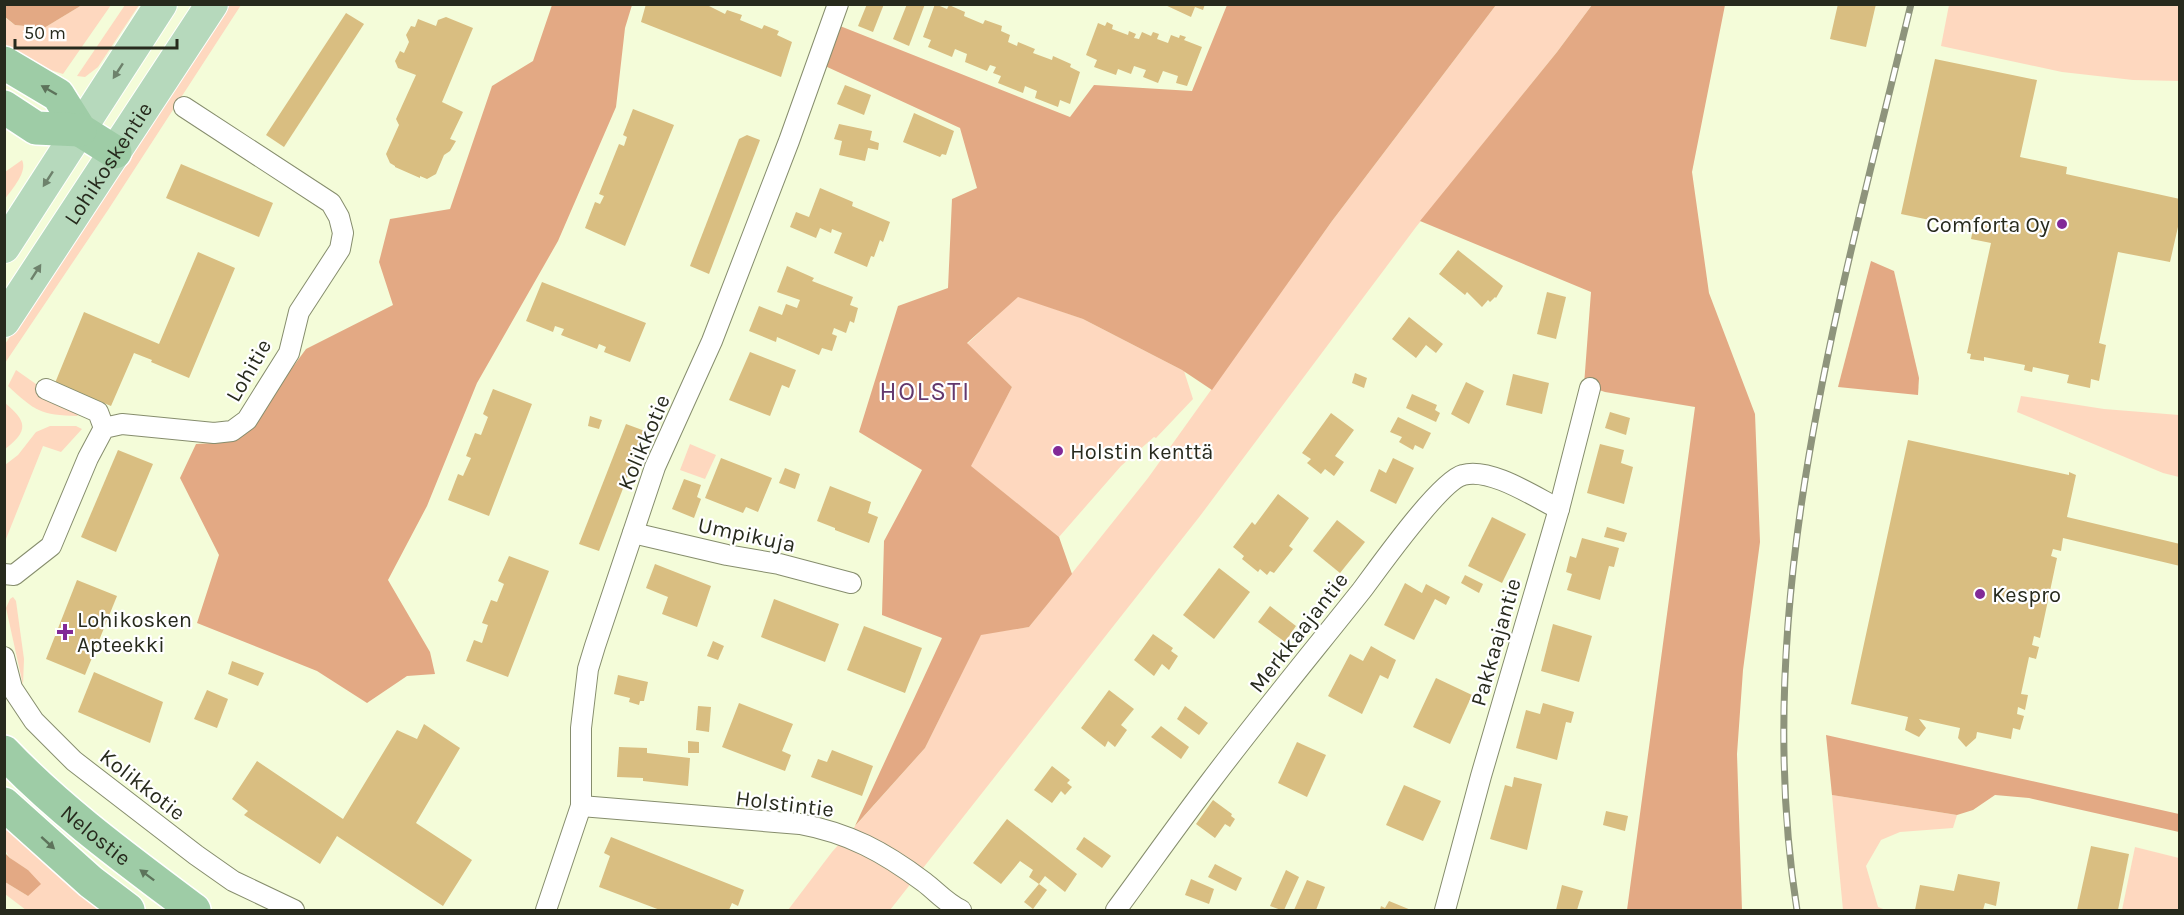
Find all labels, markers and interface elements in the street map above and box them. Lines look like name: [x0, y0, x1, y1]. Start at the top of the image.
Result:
scale bar: [15, 12, 177, 50]
text: 50 m: [24, 22, 66, 44]
one-way arrow: [113, 63, 124, 79]
one-way arrow: [40, 85, 57, 95]
street label: Lohikoskentie: [59, 97, 158, 230]
one-way arrow: [43, 171, 54, 187]
place label: Comforta Oy: [1926, 212, 2050, 238]
marker: Comforta Oy: [2055, 217, 2069, 231]
one-way arrow: [31, 264, 42, 280]
street label: Lohitie: [221, 334, 277, 407]
district label: HOLSTI: [879, 376, 971, 407]
street label: Kolikkotie: [612, 391, 676, 494]
place label: Holstin kenttä: [1070, 439, 1213, 465]
marker: Holstin kenttä: [1051, 444, 1065, 458]
street label: Umpikuja: [696, 512, 798, 558]
street label: Merkkaajantie: [1244, 567, 1354, 698]
street label: Pakkaajantie: [1465, 575, 1527, 709]
place label: Kespro: [1992, 582, 2061, 608]
marker: Kespro: [1973, 587, 1987, 601]
place label: Lohikosken Apteekki: [77, 607, 192, 658]
marker: Lohikosken Apteekki: [58, 625, 72, 639]
street label: Kolikkotie: [95, 743, 190, 826]
street label: Holstintie: [734, 785, 835, 823]
street label: Nelostie: [55, 800, 136, 872]
one-way arrow: [40, 836, 55, 850]
one-way arrow: [139, 869, 155, 882]

